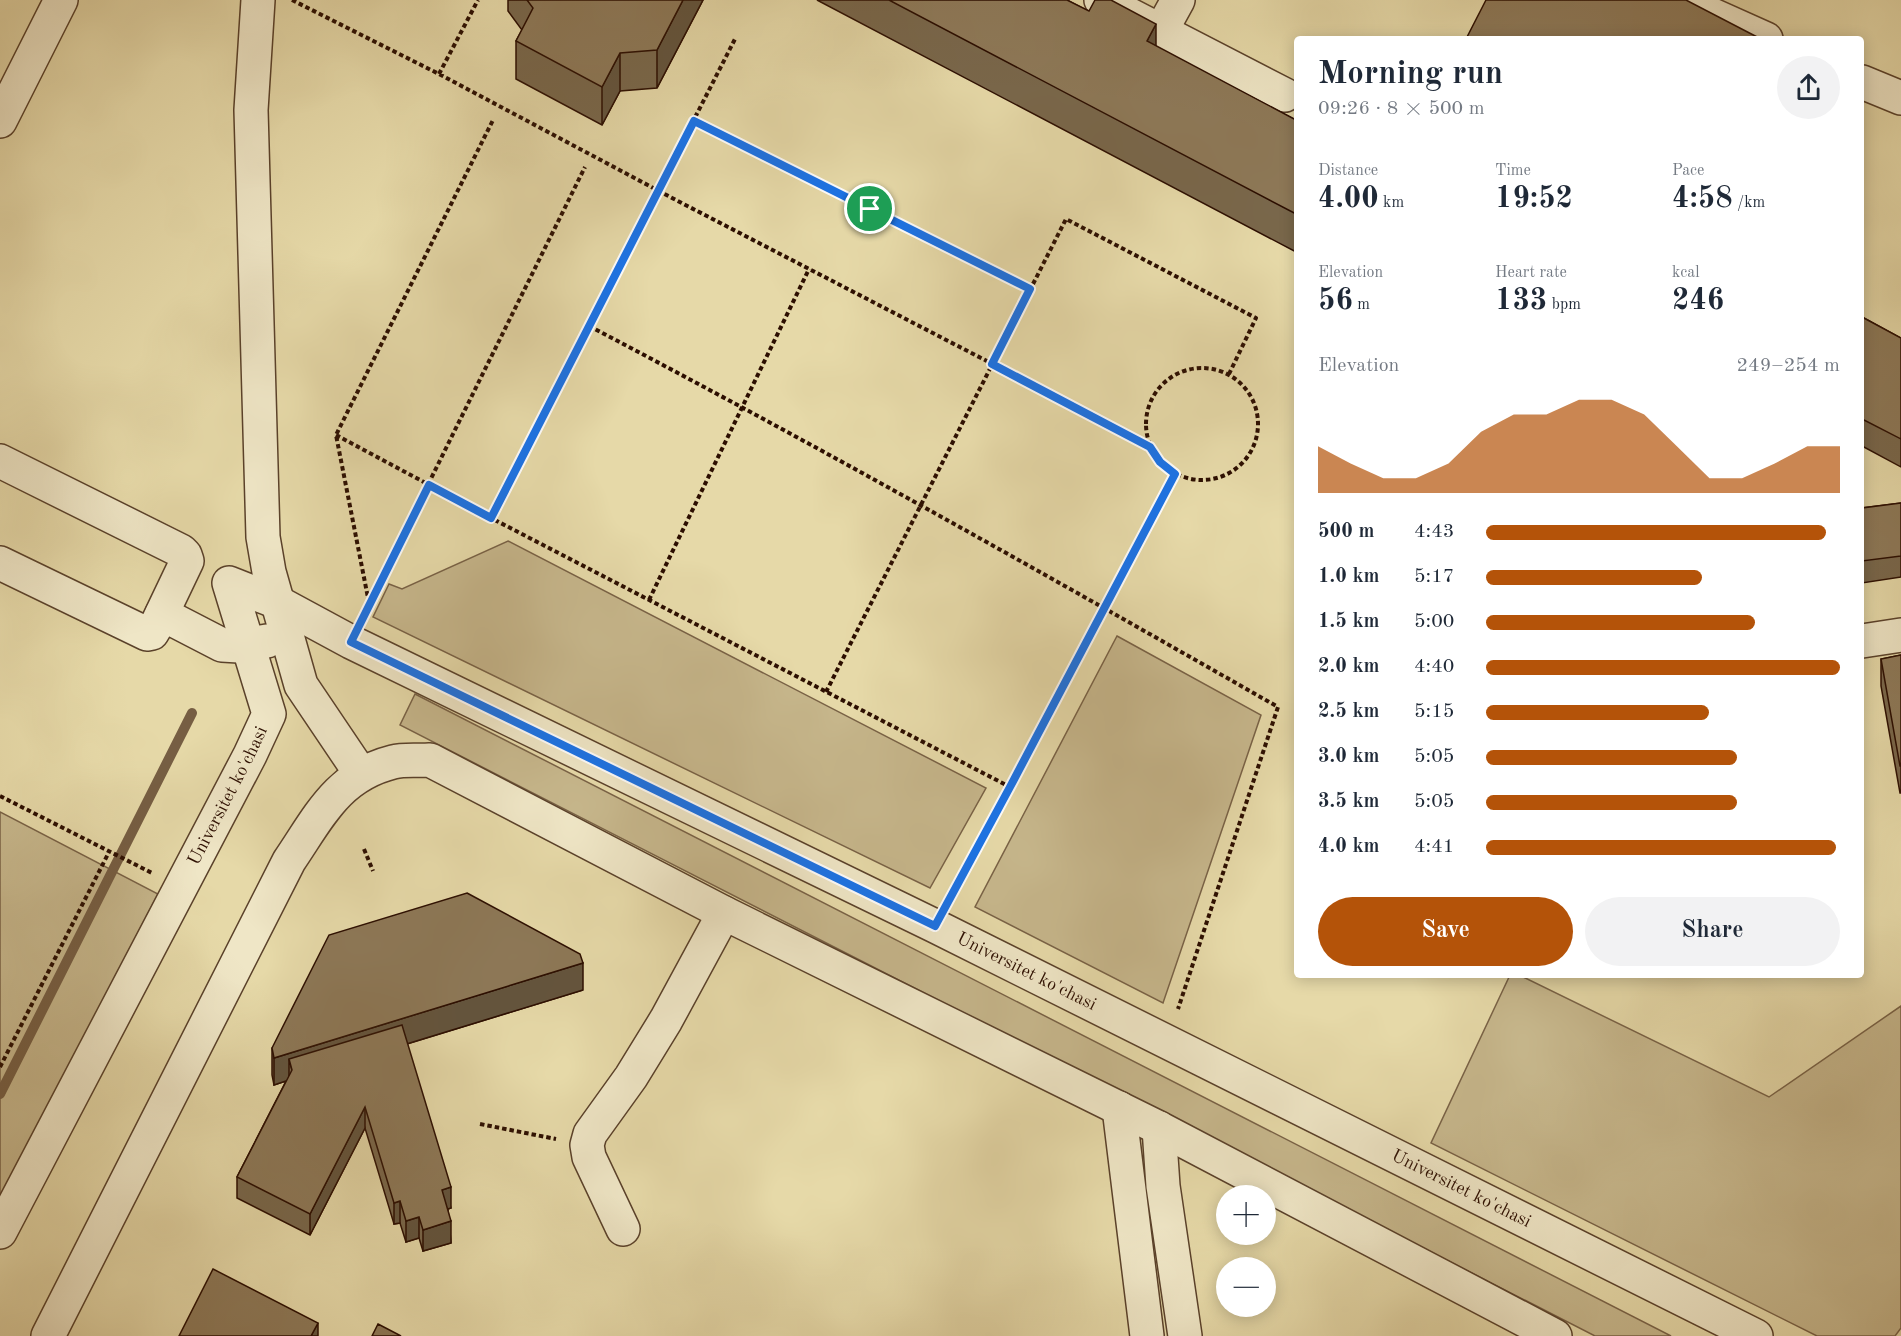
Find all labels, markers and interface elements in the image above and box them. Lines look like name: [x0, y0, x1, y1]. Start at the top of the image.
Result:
button: share: [1777, 56, 1840, 119]
text: Morning run: [1318, 58, 1503, 91]
text: 09:26 · 8 × 500 m: [1318, 99, 1485, 119]
text: Distance: [1318, 163, 1378, 179]
text: Time: [1495, 163, 1531, 179]
text: Pace: [1672, 163, 1704, 179]
pin: [844, 183, 895, 234]
text: 4.00: [1318, 184, 1379, 214]
text: 19:52: [1495, 184, 1573, 214]
text: 4:58: [1672, 184, 1733, 214]
icon: arrive: [853, 192, 886, 225]
text: km: [1379, 195, 1404, 211]
text: /km: [1733, 195, 1765, 211]
text: Elevation: [1318, 265, 1383, 281]
text: Heart rate: [1495, 265, 1567, 281]
text: kcal: [1672, 265, 1700, 281]
text: 56: [1318, 286, 1353, 316]
text: 133: [1495, 286, 1547, 316]
text: 246: [1672, 286, 1724, 316]
text: m: [1353, 297, 1370, 313]
text: bpm: [1547, 297, 1581, 313]
text: Elevation: [1318, 356, 1399, 376]
text: 249–254 m: [1737, 356, 1840, 376]
text: 500 m: [1318, 522, 1374, 542]
text: 4:43: [1414, 522, 1454, 542]
text: 1.0 km: [1318, 567, 1380, 587]
text: 5:17: [1414, 567, 1454, 587]
text: 1.5 km: [1318, 612, 1380, 632]
text: 5:00: [1414, 612, 1454, 632]
text: 2.0 km: [1318, 657, 1380, 677]
text: 4:40: [1414, 657, 1454, 677]
text: 2.5 km: [1318, 702, 1380, 722]
text: 5:15: [1414, 702, 1454, 722]
street label: Universitet ko'chasi: [185, 724, 271, 868]
text: 3.0 km: [1318, 747, 1380, 767]
text: 5:05: [1414, 747, 1454, 767]
text: 3.5 km: [1318, 792, 1380, 812]
text: 5:05: [1414, 792, 1454, 812]
text: 4.0 km: [1318, 837, 1380, 857]
text: 4:41: [1414, 837, 1454, 857]
button: Save: [1318, 897, 1573, 966]
button: Share: [1585, 897, 1840, 966]
street label: Universitet ko'chasi: [954, 929, 1099, 1014]
street label: Universitet ko'chasi: [1388, 1146, 1534, 1231]
map controls: [1216, 1185, 1276, 1317]
button: +: [1216, 1185, 1276, 1245]
button: −: [1216, 1257, 1276, 1317]

